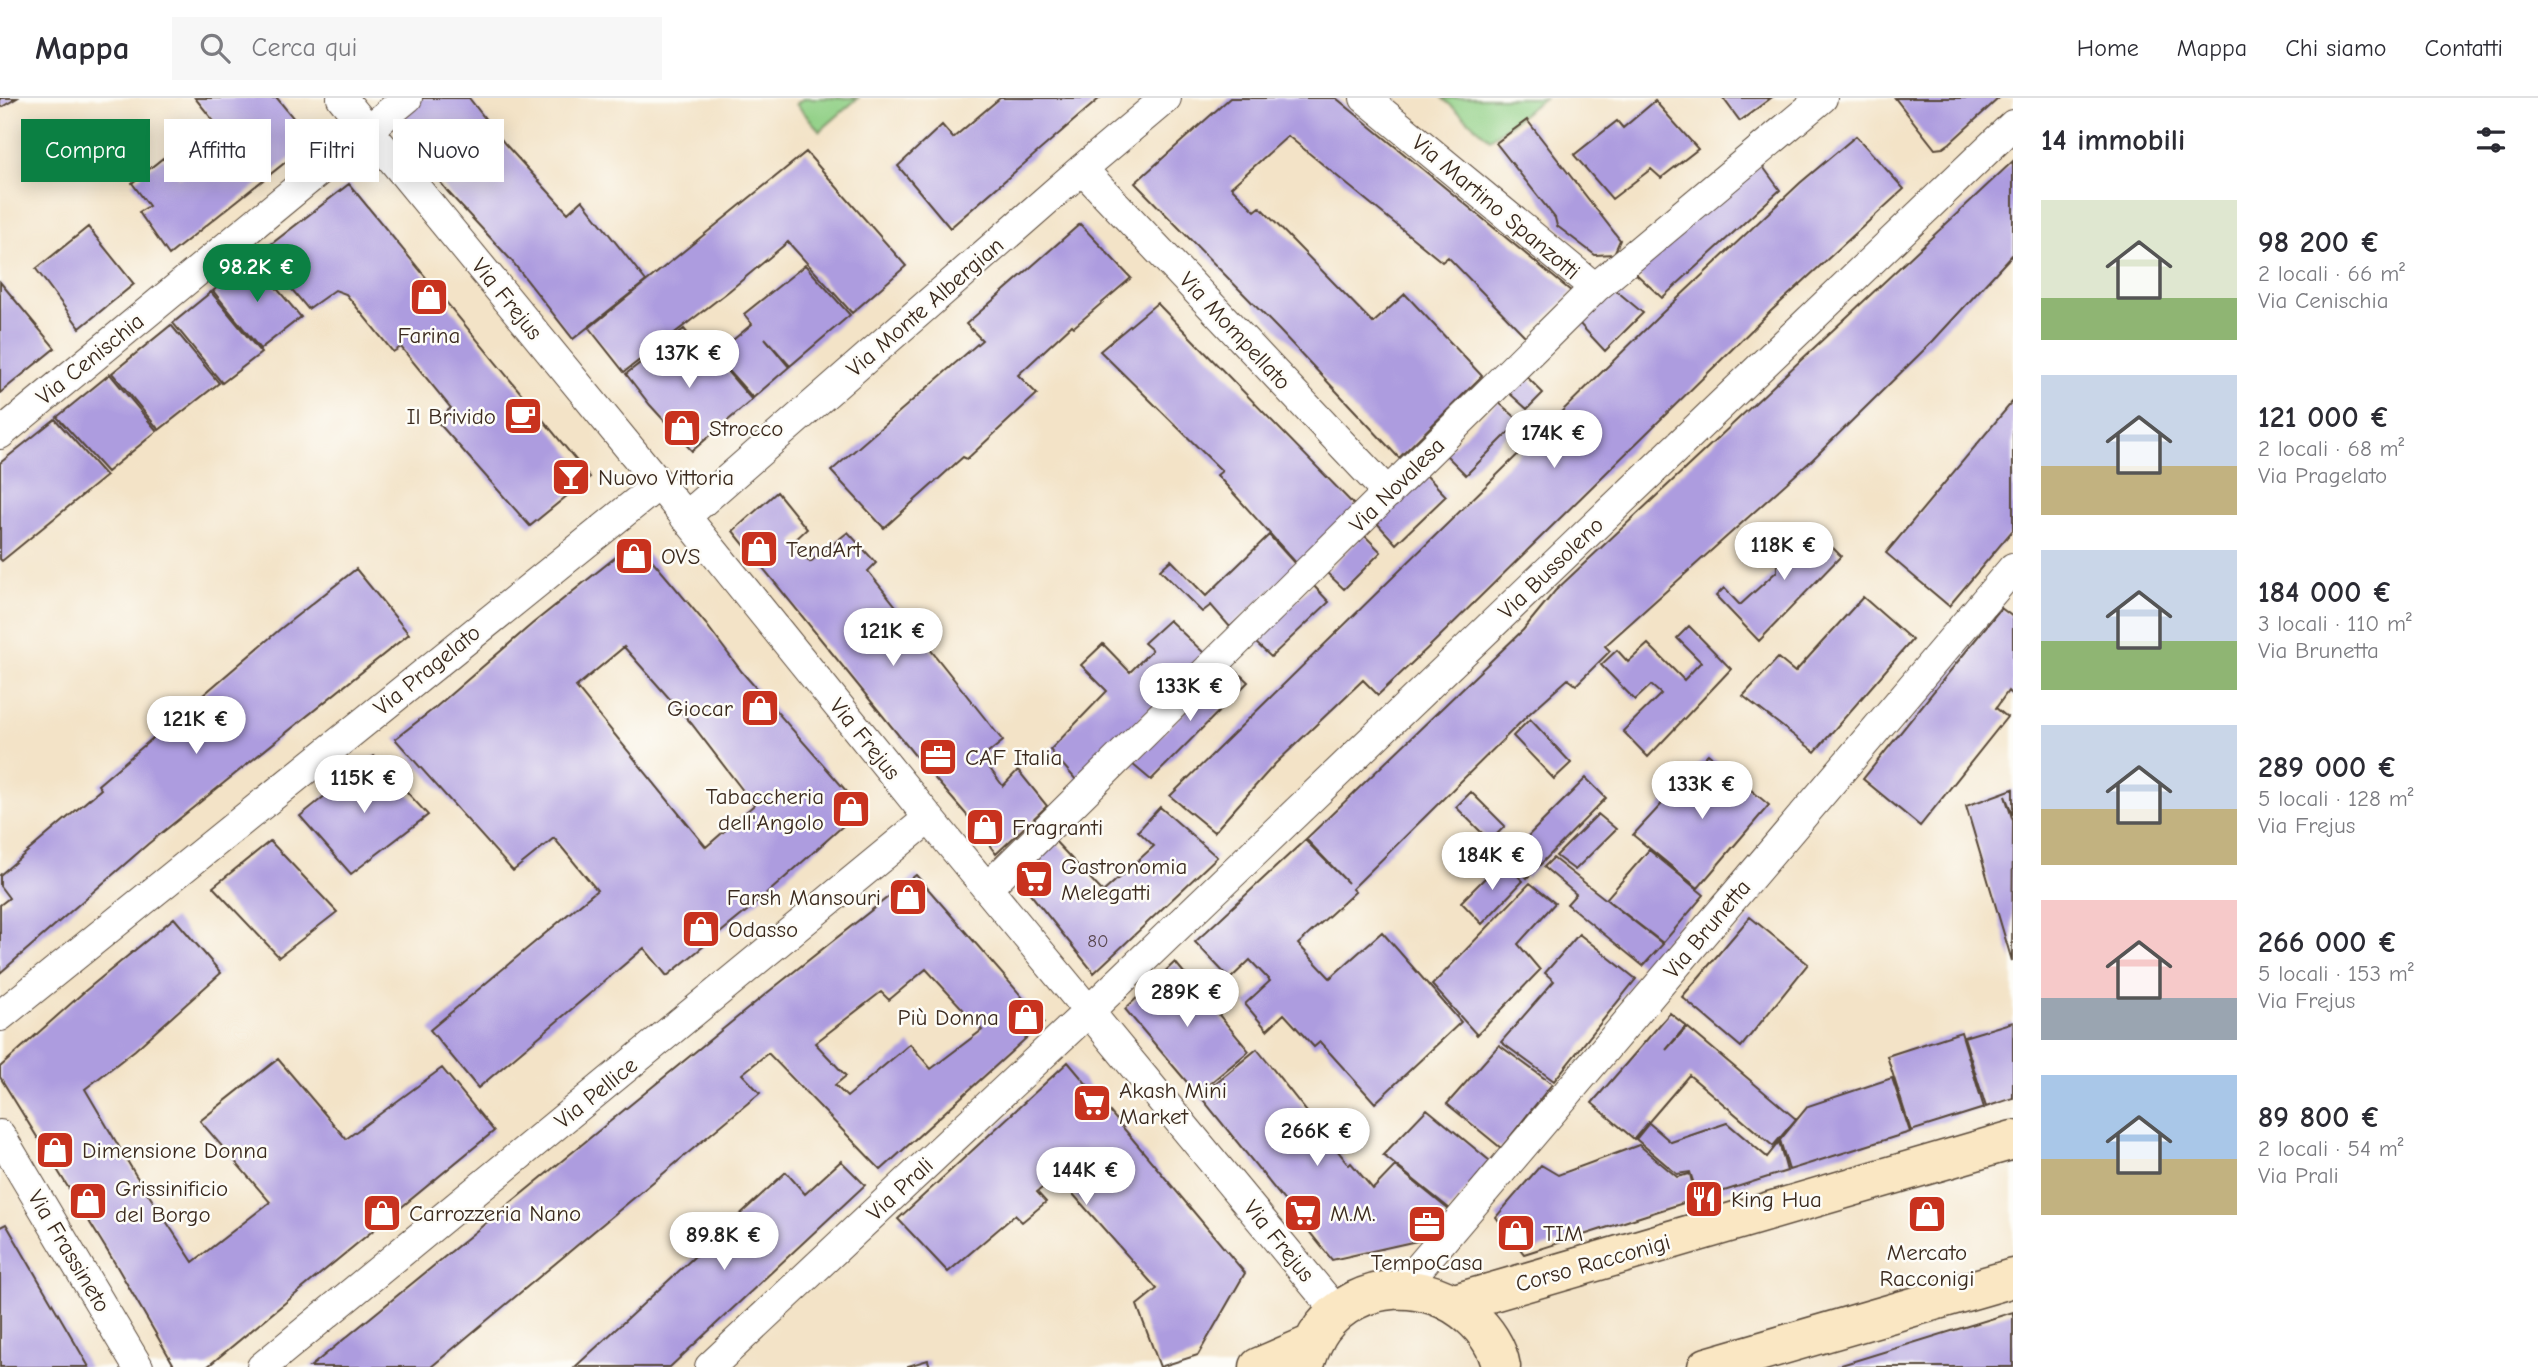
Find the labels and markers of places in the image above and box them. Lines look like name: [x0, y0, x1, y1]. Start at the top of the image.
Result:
pin: 98.2K €: [192, 244, 322, 304]
shop icon: Farina: [408, 276, 450, 318]
place label: Farina: [398, 322, 460, 349]
pin: 137K €: [632, 330, 746, 390]
cafe icon: Il Brivido: [502, 395, 544, 437]
place label: Il Brivido: [406, 403, 496, 430]
shop icon: Strocco: [661, 407, 703, 449]
pin: 174K €: [1497, 410, 1611, 470]
place label: Strocco: [709, 415, 784, 442]
bar icon: Nuovo Vittoria: [550, 456, 592, 498]
place label: Nuovo Vittoria: [598, 464, 734, 491]
pin: 118K €: [1727, 522, 1841, 582]
shop icon: TendArt: [738, 528, 780, 570]
shop icon: OVS: [613, 535, 655, 577]
place label: TendArt: [786, 536, 863, 563]
place label: OVS: [661, 543, 700, 570]
pin: 121K €: [836, 608, 950, 668]
pin: 133K €: [1133, 664, 1247, 723]
shop icon: Giocar: [739, 687, 781, 729]
place label: Giocar: [667, 695, 734, 722]
pin: 121K €: [139, 696, 253, 756]
office icon: CAF Italia: [917, 736, 959, 778]
place label: CAF Italia: [965, 744, 1062, 771]
pin: 115K €: [307, 756, 421, 815]
pin: 133K €: [1645, 762, 1759, 821]
place label: Tabaccheria dell'Angolo: [706, 783, 824, 836]
shop icon: Tabaccheria dell'Angolo: [830, 788, 872, 830]
shop icon: Fragranti: [964, 806, 1006, 848]
place label: Fragranti: [1012, 814, 1103, 841]
pin: 184K €: [1435, 832, 1549, 892]
place label: Gastronomia Melegatti: [1061, 853, 1187, 906]
supermarket icon: Gastronomia Melegatti: [1013, 858, 1055, 900]
shop icon: Farsh Mansouri: [887, 876, 929, 918]
place label: Farsh Mansouri: [727, 884, 881, 911]
shop icon: Odasso: [680, 908, 722, 950]
place label: Odasso: [728, 916, 798, 943]
pin: 289K €: [1130, 970, 1244, 1029]
shop icon: Più Donna: [1005, 996, 1047, 1038]
place label: Più Donna: [898, 1004, 999, 1031]
place label: Akash Mini Market: [1119, 1077, 1227, 1130]
supermarket icon: Akash Mini Market: [1071, 1082, 1113, 1124]
pin: 266K €: [1260, 1108, 1374, 1168]
shop icon: Dimensione Donna: [34, 1129, 76, 1171]
place label: Dimensione Donna: [82, 1137, 268, 1164]
pin: 144K €: [1029, 1148, 1143, 1207]
place label: Grissinificio del Borgo: [115, 1175, 228, 1228]
restaurant icon: King Hua: [1683, 1178, 1725, 1220]
shop icon: Grissinificio del Borgo: [67, 1180, 109, 1222]
place label: King Hua: [1731, 1186, 1822, 1213]
shop icon: Carrozzeria Nano: [361, 1192, 403, 1234]
supermarket icon: M.M.: [1282, 1192, 1324, 1234]
shop icon: Mercato Racconigi: [1906, 1193, 1948, 1235]
place label: Carrozzeria Nano: [409, 1200, 581, 1227]
place label: M.M.: [1330, 1200, 1376, 1227]
office icon: TempoCasa: [1406, 1203, 1448, 1245]
pin: 89.8K €: [659, 1212, 789, 1272]
shop icon: TIM: [1495, 1212, 1537, 1254]
place label: TIM: [1543, 1220, 1583, 1247]
place label: Mercato Racconigi: [1880, 1239, 1975, 1292]
place label: TempoCasa: [1371, 1249, 1483, 1276]

